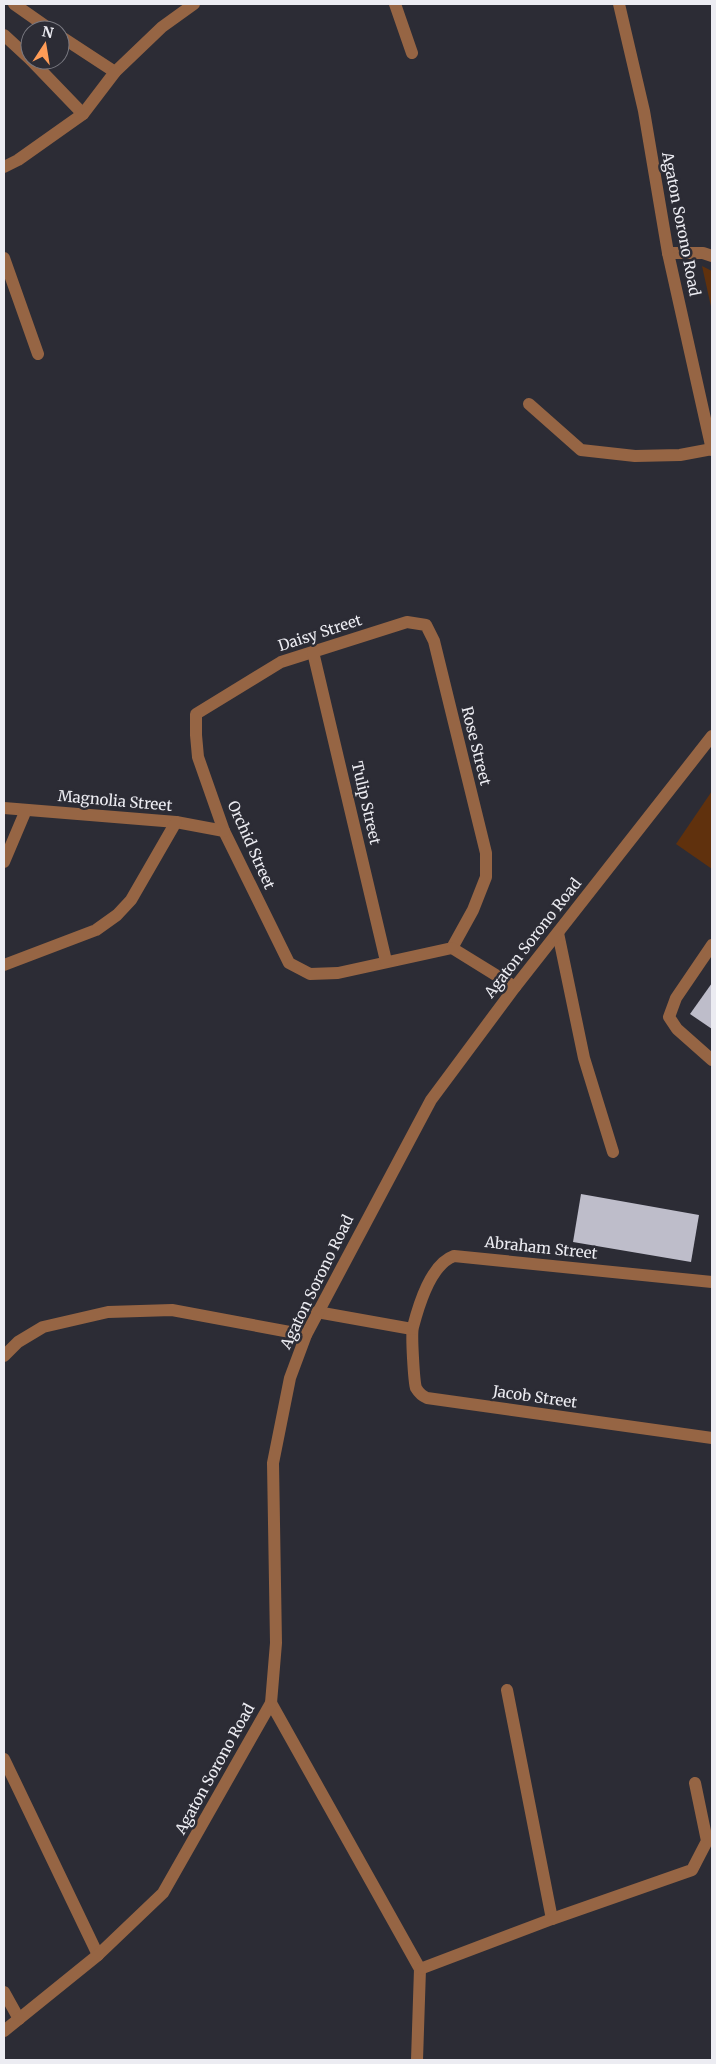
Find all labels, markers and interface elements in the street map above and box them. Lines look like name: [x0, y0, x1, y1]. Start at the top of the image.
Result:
north arrow: [20, 20, 70, 70]
text: N: [40, 22, 55, 42]
street label: Agaton Sorono Road: [658, 149, 705, 298]
street label: Daisy Street: [276, 610, 364, 655]
street label: Rose Street: [457, 704, 496, 787]
street label: Tulip Street: [348, 759, 385, 846]
street label: Magnolia Street: [57, 786, 173, 815]
street label: Orchid Street: [224, 798, 279, 892]
street label: Agaton Sorono Road: [479, 874, 585, 1002]
street label: Agaton Sorono Road: [275, 1212, 357, 1353]
street label: Abraham Street: [483, 1232, 599, 1263]
street label: Jacob Street: [491, 1381, 579, 1412]
street label: Agaton Sorono Road: [170, 1700, 258, 1838]

